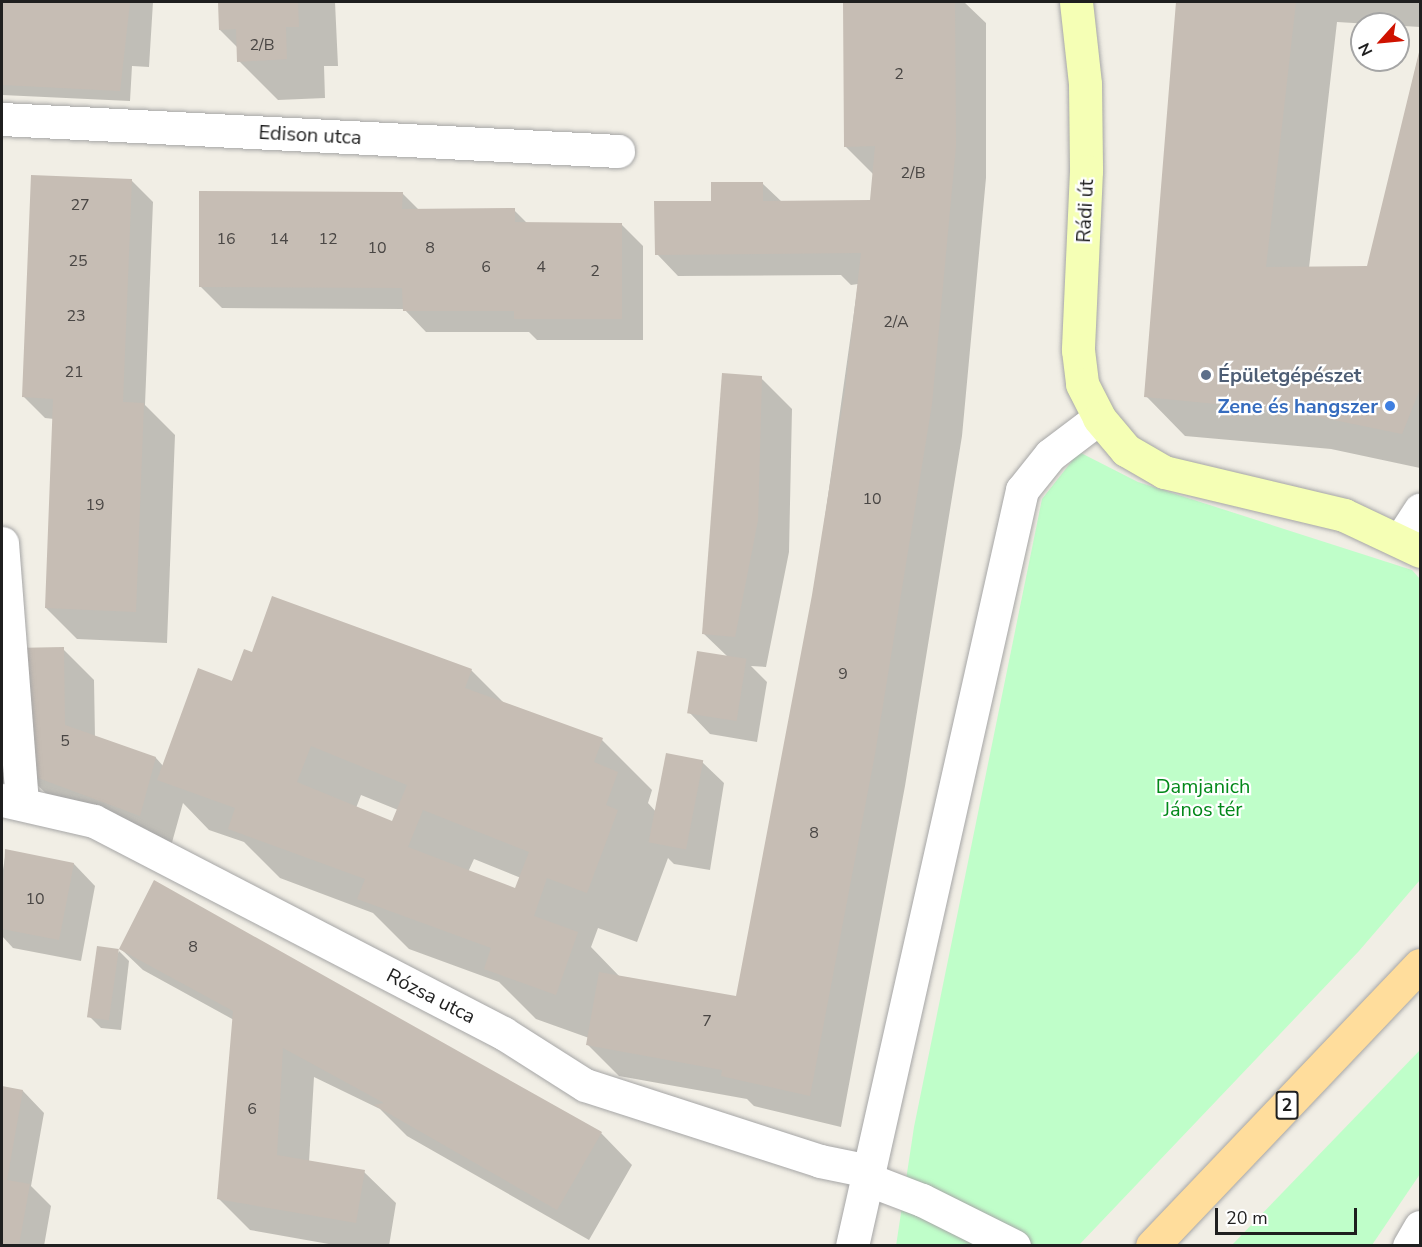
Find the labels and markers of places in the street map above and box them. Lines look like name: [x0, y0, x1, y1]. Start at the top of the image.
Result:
place label: Épületgépészet: [1218, 363, 1361, 387]
marker: Épületgépészet: [1199, 368, 1213, 382]
place label: Zene és hangszer: [1217, 394, 1378, 418]
marker: Zene és hangszer: [1383, 399, 1397, 413]

